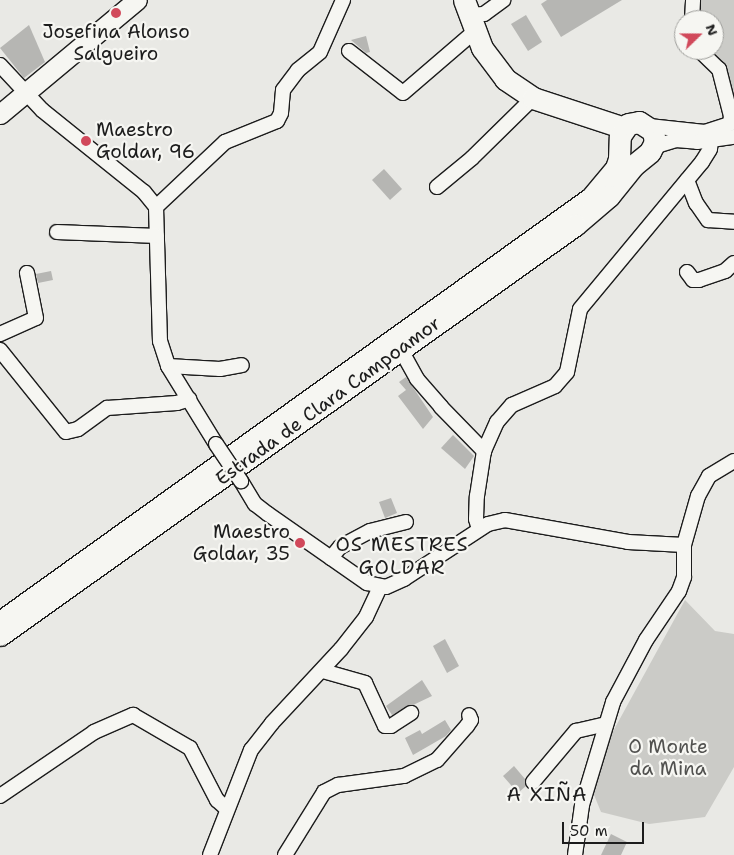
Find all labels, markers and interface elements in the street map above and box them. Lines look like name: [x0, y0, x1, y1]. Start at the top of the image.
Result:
marker: Josefina Alonso Salgueiro: [110, 7, 122, 19]
north arrow: [674, 10, 724, 60]
place label: Josefina Alonso Salgueiro: [42, 21, 190, 65]
text: N: [702, 21, 722, 38]
place label: Maestro Goldar, 96: [96, 119, 195, 163]
marker: Maestro Goldar, 96: [80, 135, 92, 147]
street label: Estrada de Clara Campoamor: [211, 312, 445, 490]
place label: Maestro Goldar, 35: [193, 521, 290, 565]
district label: OS MESTRES GOLDAR: [334, 532, 470, 579]
marker: Maestro Goldar, 35: [294, 537, 306, 549]
park label: O Monte da Mina: [628, 736, 708, 780]
district label: A XIÑA: [506, 782, 588, 806]
scale bar: [564, 812, 646, 844]
text: 50 m: [570, 821, 608, 841]

